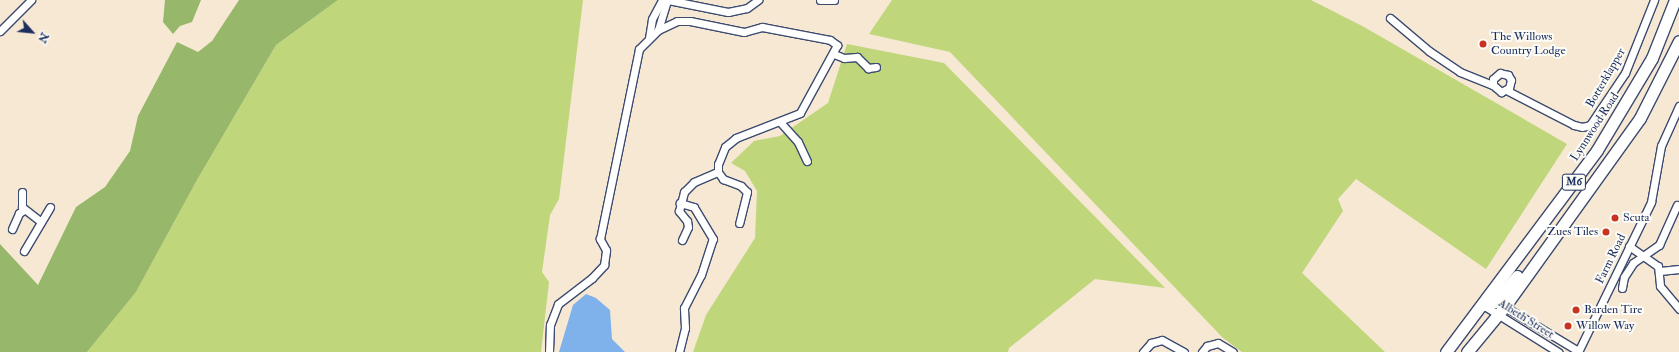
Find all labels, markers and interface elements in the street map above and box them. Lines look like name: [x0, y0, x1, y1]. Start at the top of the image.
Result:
north arrow: [12, 12, 52, 52]
text: N: [35, 30, 51, 45]
place label: The Willows Country Lodge: [1491, 30, 1565, 58]
marker: The Willows Country Lodge: [1478, 39, 1488, 49]
street label: Botterklapper: [1583, 46, 1629, 110]
street label: Lynnwood Road: [1568, 90, 1622, 164]
road number: M6: [1561, 173, 1587, 191]
place label: Scuta: [1623, 211, 1650, 225]
marker: Scuta: [1610, 213, 1620, 223]
place label: Zues Tiles: [1547, 225, 1598, 239]
marker: Zues Tiles: [1601, 227, 1611, 237]
street label: Farm Road: [1593, 232, 1629, 286]
street label: Albeth Street: [1495, 296, 1557, 342]
place label: Barden Tire: [1584, 303, 1642, 317]
marker: Barden Tire: [1571, 305, 1581, 315]
place label: Willow Way: [1576, 319, 1634, 333]
marker: Willow Way: [1563, 321, 1573, 331]

